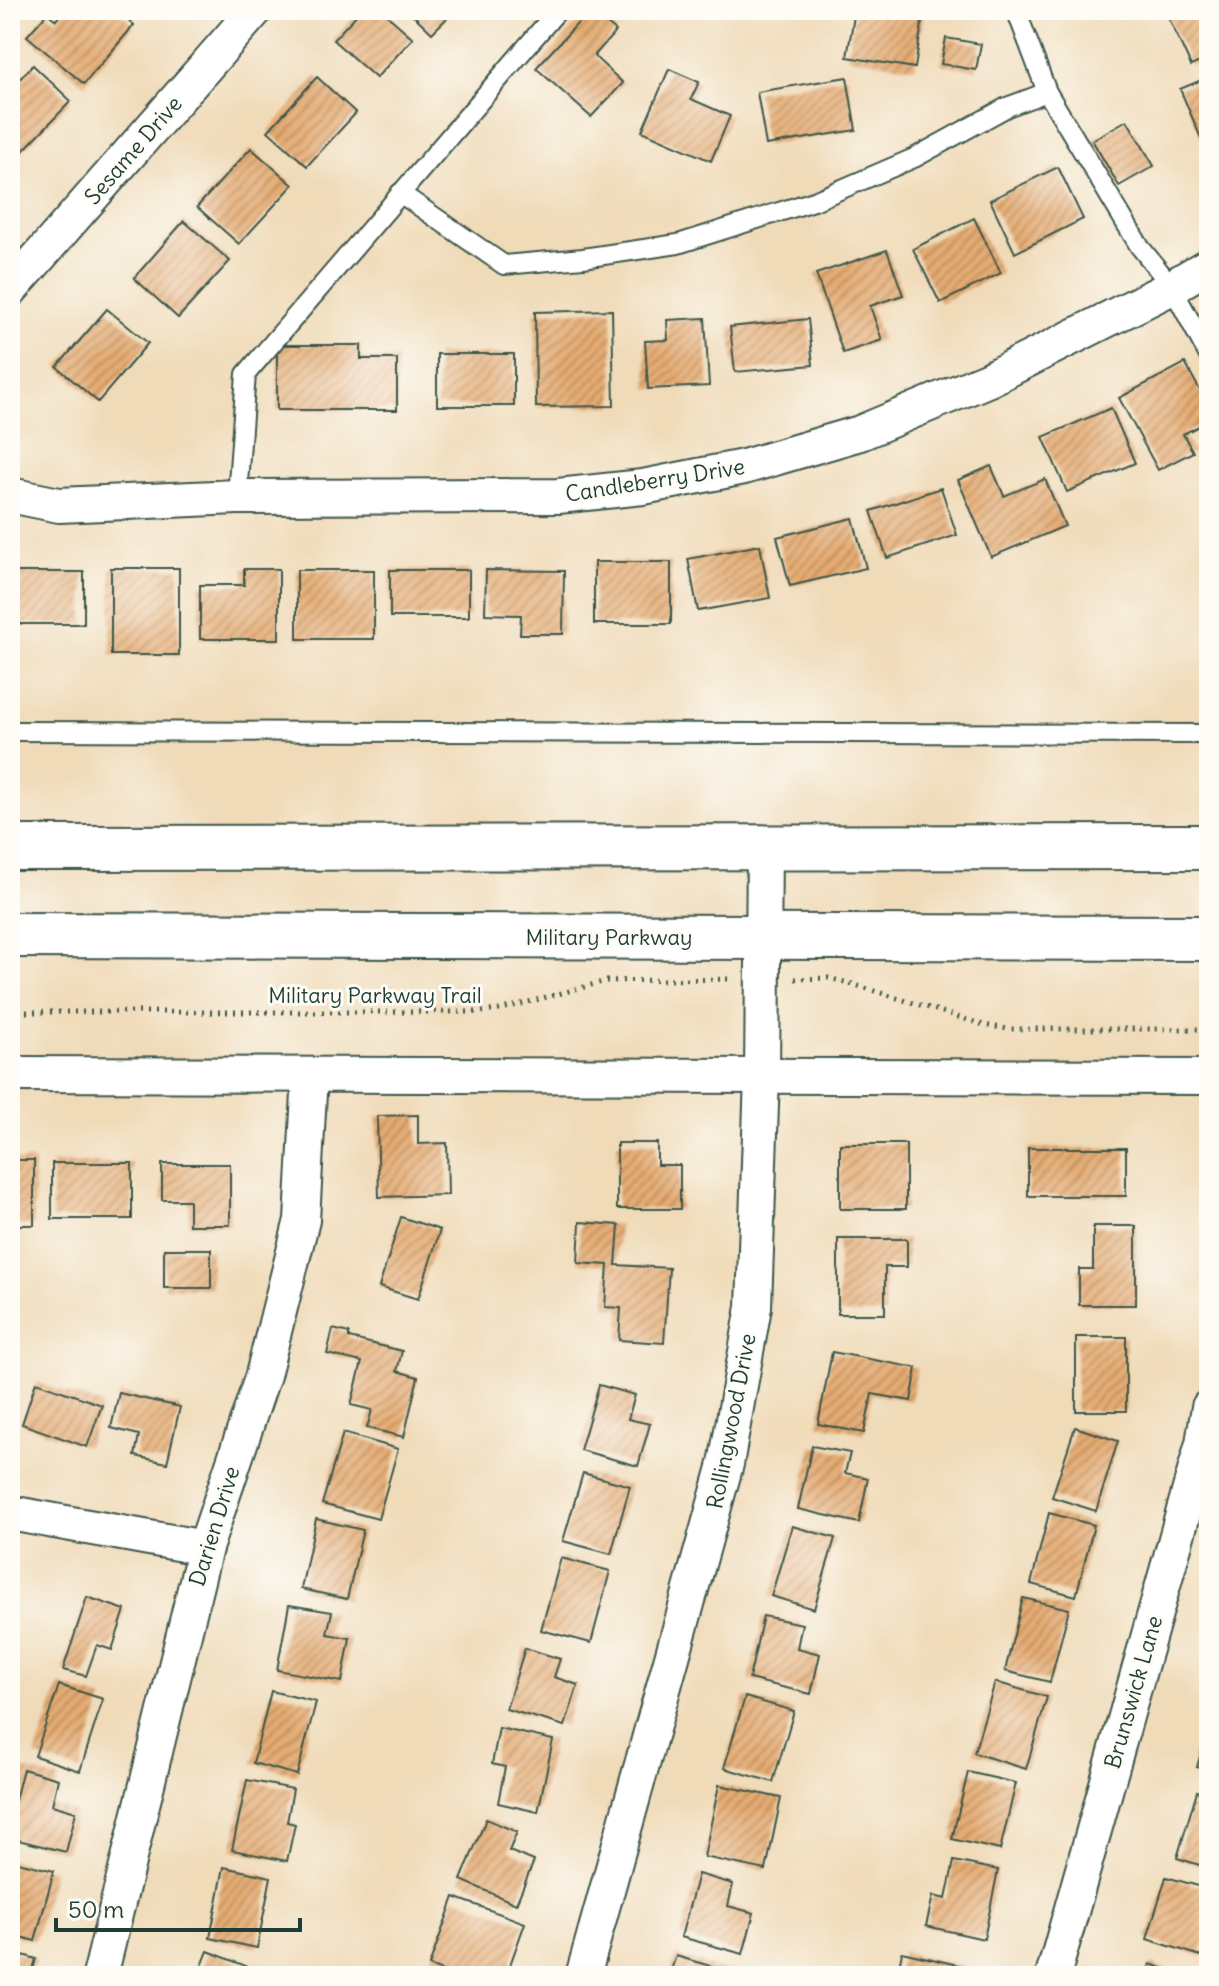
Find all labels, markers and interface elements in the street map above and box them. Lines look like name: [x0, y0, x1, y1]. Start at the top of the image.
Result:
street label: Sesame Drive: [78, 90, 188, 210]
street label: Candleberry Drive: [563, 452, 747, 508]
street label: Military Parkway: [526, 923, 692, 951]
street label: Military Parkway Trail: [268, 981, 482, 1009]
street label: Rollingwood Drive: [700, 1331, 762, 1511]
street label: Darien Drive: [182, 1463, 246, 1589]
street label: Brunswick Lane: [1098, 1612, 1168, 1772]
scale bar: [56, 1882, 300, 1932]
text: 50 m: [68, 1894, 124, 1924]

